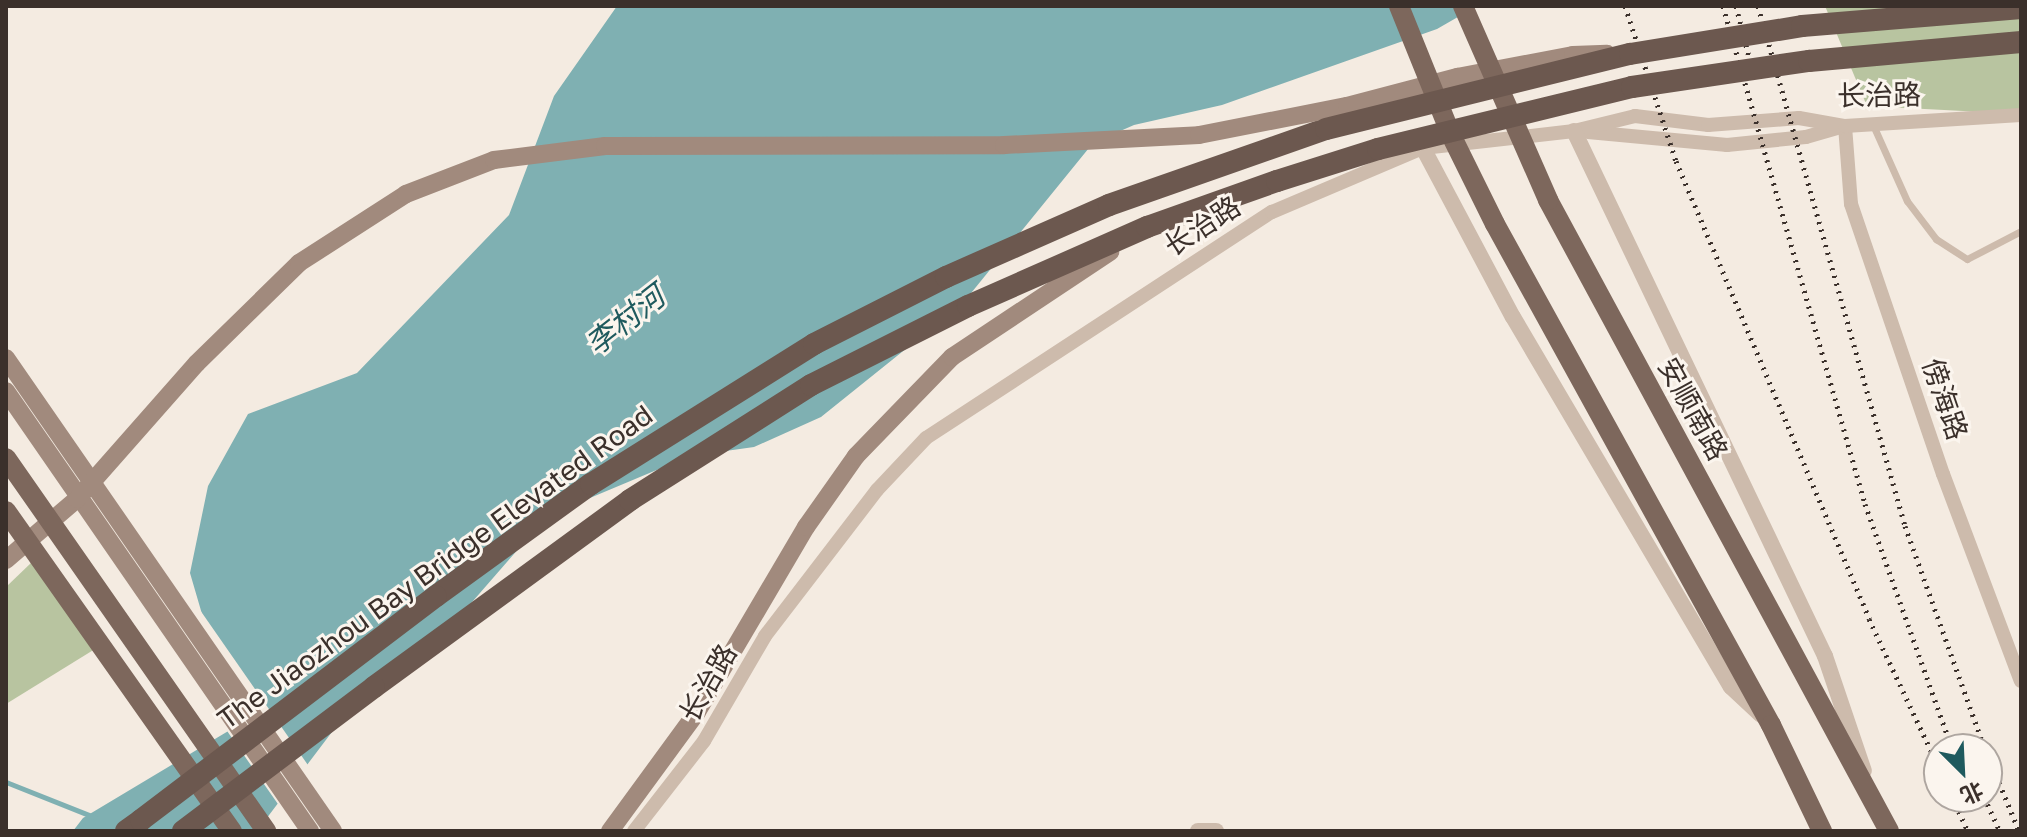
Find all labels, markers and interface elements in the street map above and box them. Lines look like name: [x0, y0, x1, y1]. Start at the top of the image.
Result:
street label: 长治路: [1837, 77, 1921, 113]
street label: 长治路: [1158, 189, 1246, 263]
water label: 李村河: [578, 278, 672, 362]
street label: 安顺南路: [1651, 352, 1735, 466]
street label: 傍海路: [1915, 354, 1975, 444]
street label: The Jiaozhou Bay Bridge Elevated Road: [211, 398, 659, 736]
street label: 长治路: [672, 638, 744, 728]
north arrow: [1923, 733, 2003, 813]
text: 北: [1957, 777, 1988, 810]

